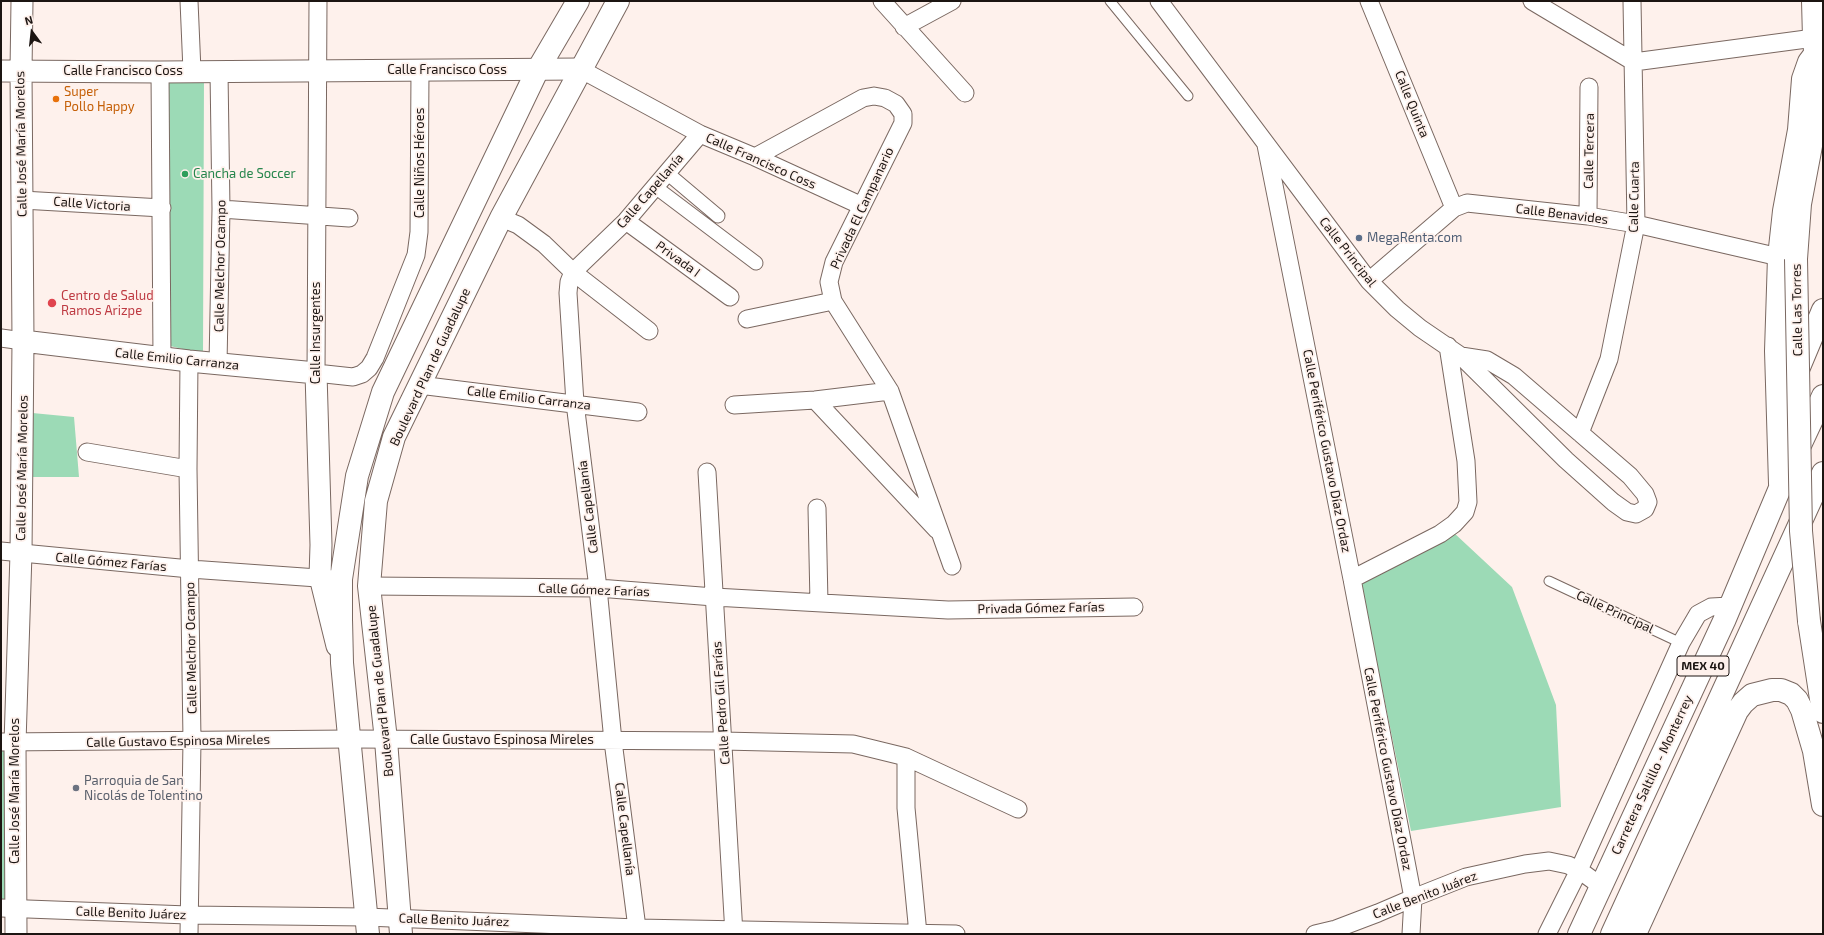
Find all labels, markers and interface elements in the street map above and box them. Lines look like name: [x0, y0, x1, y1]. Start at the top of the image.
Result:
north arrow: [12, 12, 52, 52]
text: N: [23, 13, 34, 27]
street label: Calle Francisco Coss: [387, 62, 507, 78]
street label: Calle Francisco Coss: [63, 63, 183, 79]
street label: Calle Quinta: [1391, 68, 1433, 140]
street label: Calle José María Morelos: [12, 71, 30, 217]
place label: Super Pollo Happy: [64, 84, 135, 115]
marker: Super Pollo Happy: [51, 94, 61, 104]
street label: Calle Niños Héroes: [412, 108, 428, 218]
street label: Calle Tercera: [1581, 113, 1597, 189]
street label: Calle Francisco Coss: [703, 130, 819, 192]
street label: Privada El Campanario: [827, 145, 897, 271]
street label: Calle Capellanía: [613, 150, 687, 232]
street label: Calle Cuarta: [1626, 161, 1642, 233]
place label: Cancha de Soccer: [193, 166, 296, 182]
marker: Cancha de Soccer: [180, 169, 190, 179]
street label: Calle Victoria: [53, 194, 131, 214]
street label: Calle Melchor Ocampo: [211, 200, 229, 332]
street label: Calle Benavides: [1515, 201, 1609, 227]
street label: Calle Principal: [1316, 214, 1380, 290]
place label: MegaRenta.com: [1367, 230, 1462, 246]
marker: MegaRenta.com: [1354, 233, 1364, 243]
street label: Privada I: [653, 238, 703, 280]
street label: Calle Las Torres: [1788, 263, 1806, 357]
street label: Calle Insurgentes: [308, 282, 324, 384]
street label: Boulevard Plan de Guadalupe: [386, 285, 474, 449]
place label: Centro de Salud Ramos Arizpe: [61, 288, 154, 319]
marker: Centro de Salud Ramos Arizpe: [46, 297, 58, 309]
street label: Calle Emilio Carranza: [114, 345, 240, 373]
street label: Calle Periférico Gustavo Díaz Ordaz: [1300, 348, 1354, 554]
street label: Calle Emilio Carranza: [466, 383, 592, 413]
street label: Calle José María Morelos: [13, 395, 31, 541]
street label: Calle Capellanía: [575, 459, 601, 555]
street label: Calle Gómez Farías: [55, 549, 167, 575]
street label: Calle Gómez Farías: [538, 580, 650, 600]
street label: Calle Melchor Ocampo: [182, 582, 200, 714]
street label: Calle Principal: [1574, 587, 1656, 637]
street label: Privada Gómez Farías: [977, 599, 1105, 617]
street label: Boulevard Plan de Guadalupe: [363, 604, 397, 778]
street label: Calle Pedro Gil Farías: [709, 641, 733, 765]
road number: MEX 40: [1677, 656, 1729, 676]
street label: Calle Periférico Gustavo Díaz Ordaz: [1361, 666, 1415, 872]
street label: Carretera Saltillo - Monterrey: [1608, 693, 1696, 857]
street label: Calle José María Morelos: [7, 718, 23, 864]
street label: Calle Gustavo Espinosa Mireles: [86, 732, 270, 750]
street label: Calle Gustavo Espinosa Mireles: [410, 732, 594, 748]
place label: Parroquia de San Nicolás de Tolentino: [84, 773, 203, 804]
street label: Calle Capellanía: [612, 781, 638, 877]
marker: Parroquia de San Nicolás de Tolentino: [71, 783, 81, 793]
street label: Calle Benito Juárez: [1370, 868, 1480, 922]
street label: Calle Benito Juárez: [75, 903, 187, 923]
street label: Calle Benito Juárez: [398, 910, 510, 930]

